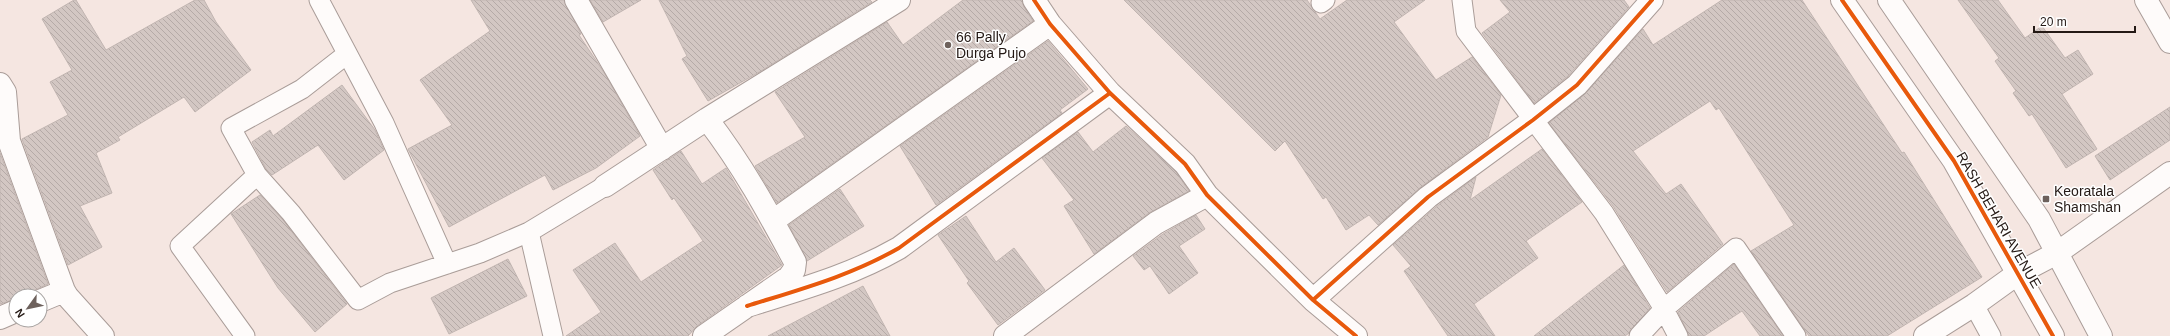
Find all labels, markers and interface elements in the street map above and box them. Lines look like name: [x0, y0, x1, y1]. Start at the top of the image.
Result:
scale bar: [2034, 8, 2135, 34]
text: 20 m: [2040, 15, 2067, 29]
place label: 66 Pally Durga Pujo: [956, 29, 1026, 61]
marker: 66 Pally Durga Pujo: [943, 40, 953, 50]
street label: RASH BEHARI AVENUE: [1953, 149, 2045, 291]
place label: Keoratala Shamshan: [2054, 183, 2121, 215]
marker: Keoratala Shamshan: [2041, 194, 2051, 204]
north arrow: [8, 288, 48, 328]
text: N: [12, 307, 27, 320]

